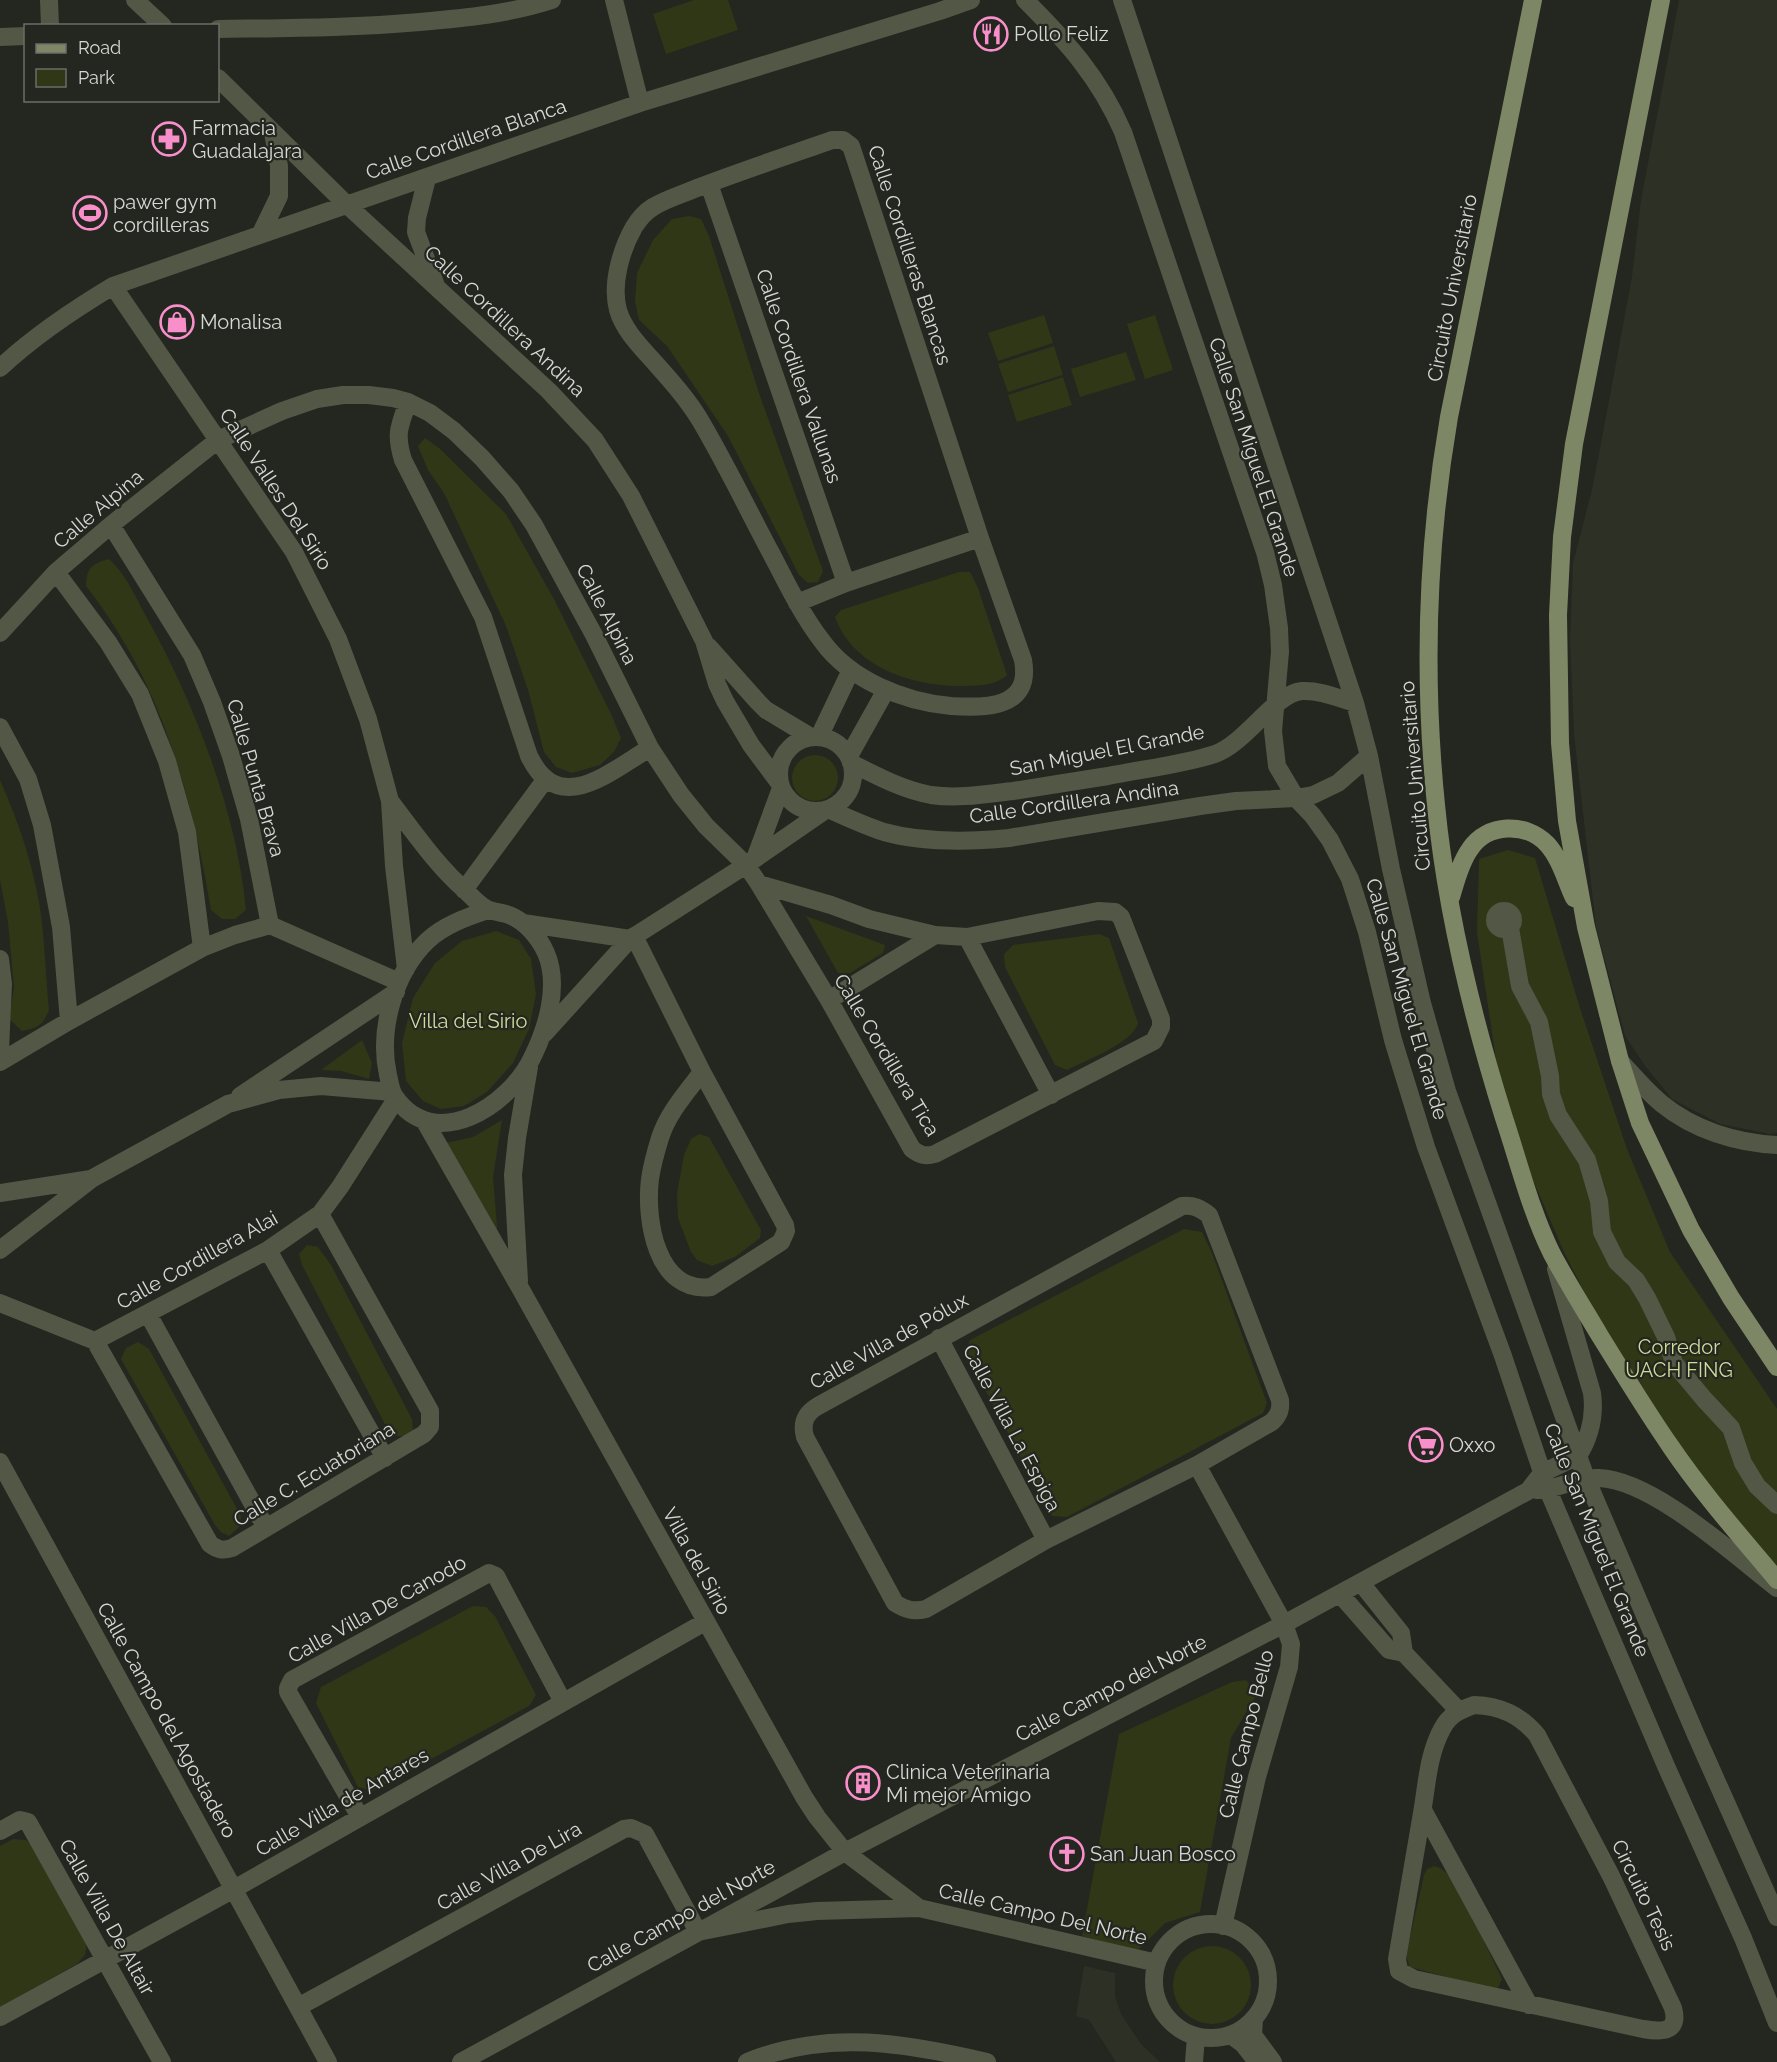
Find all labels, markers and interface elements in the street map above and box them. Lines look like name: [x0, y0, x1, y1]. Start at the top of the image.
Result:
restaurant icon: Pollo Feliz: [973, 16, 1009, 52]
place label: Pollo Feliz: [1014, 22, 1109, 46]
legend: [24, 24, 219, 102]
text: Road: [78, 37, 121, 58]
text: Park: [78, 67, 115, 88]
street label: Calle Cordillera Blanca: [363, 93, 569, 185]
place label: Farmacia Guadalajara: [192, 116, 302, 163]
pharmacy icon: Farmacia Guadalajara: [151, 121, 187, 157]
street label: Calle Cordilleras Blancas: [863, 142, 957, 368]
place label: pawer gym cordilleras: [113, 190, 217, 237]
street label: Circuito Universitario: [1422, 192, 1482, 384]
sports icon: pawer gym cordilleras: [72, 195, 108, 231]
street label: Calle Cordillera Andina: [420, 240, 590, 402]
street label: Calle Cordillera Vallunas: [751, 266, 847, 486]
shop icon: Monalisa: [159, 304, 195, 340]
place label: Monalisa: [200, 310, 282, 334]
street label: Calle San Miguel El Grande: [1204, 334, 1304, 580]
street label: Calle Valles Del Sirio: [215, 404, 337, 575]
street label: Calle Alpina: [48, 464, 148, 554]
street label: Calle Alpina: [571, 560, 643, 668]
street label: Circuito Universitario: [1395, 680, 1435, 872]
street label: Calle Punta Brava: [222, 696, 290, 860]
street label: San Miguel El Grande: [1008, 719, 1207, 781]
street label: Calle Cordillera Andina: [968, 775, 1180, 829]
street label: Calle San Miguel El Grande: [1361, 875, 1453, 1123]
street label: Calle Cordillera Tica: [829, 970, 945, 1140]
park label: Villa del Sirio: [409, 1009, 527, 1033]
street label: Calle Cordillera Alai: [112, 1206, 282, 1314]
street label: Calle Villa de Pólux: [806, 1288, 972, 1394]
park label: Corredor UACH FING: [1625, 1335, 1733, 1382]
street label: Calle Villa La Espiga: [958, 1340, 1066, 1516]
street label: Calle C. Ecuatoriana: [229, 1416, 399, 1532]
street label: Calle San Miguel El Grande: [1539, 1420, 1655, 1661]
supermarket icon: Oxxo: [1408, 1427, 1444, 1463]
place label: Oxxo: [1449, 1433, 1496, 1457]
street label: Villa del Sirio: [658, 1503, 736, 1619]
street label: Calle Villa De Canodo: [284, 1550, 470, 1668]
street label: Calle Campo del Agostadero: [92, 1598, 242, 1842]
street label: Calle Campo del Norte: [1011, 1629, 1211, 1747]
street label: Calle Campo Bello: [1213, 1647, 1279, 1821]
street label: Calle Villa de Antares: [251, 1743, 433, 1861]
place label: Clinica Veterinaria Mi mejor Amigo: [886, 1760, 1050, 1807]
building icon: Clinica Veterinaria Mi mejor Amigo: [845, 1765, 881, 1801]
street label: Calle Villa De Lira: [433, 1816, 585, 1916]
street label: Calle Villa De Altair: [54, 1835, 160, 1999]
church icon: San Juan Bosco: [1049, 1836, 1085, 1872]
street label: Circuito Tesis: [1607, 1836, 1681, 1954]
place label: San Juan Bosco: [1090, 1842, 1236, 1866]
street label: Calle Campo del Norte: [583, 1854, 779, 1978]
street label: Calle Campo Del Norte: [936, 1878, 1150, 1950]

